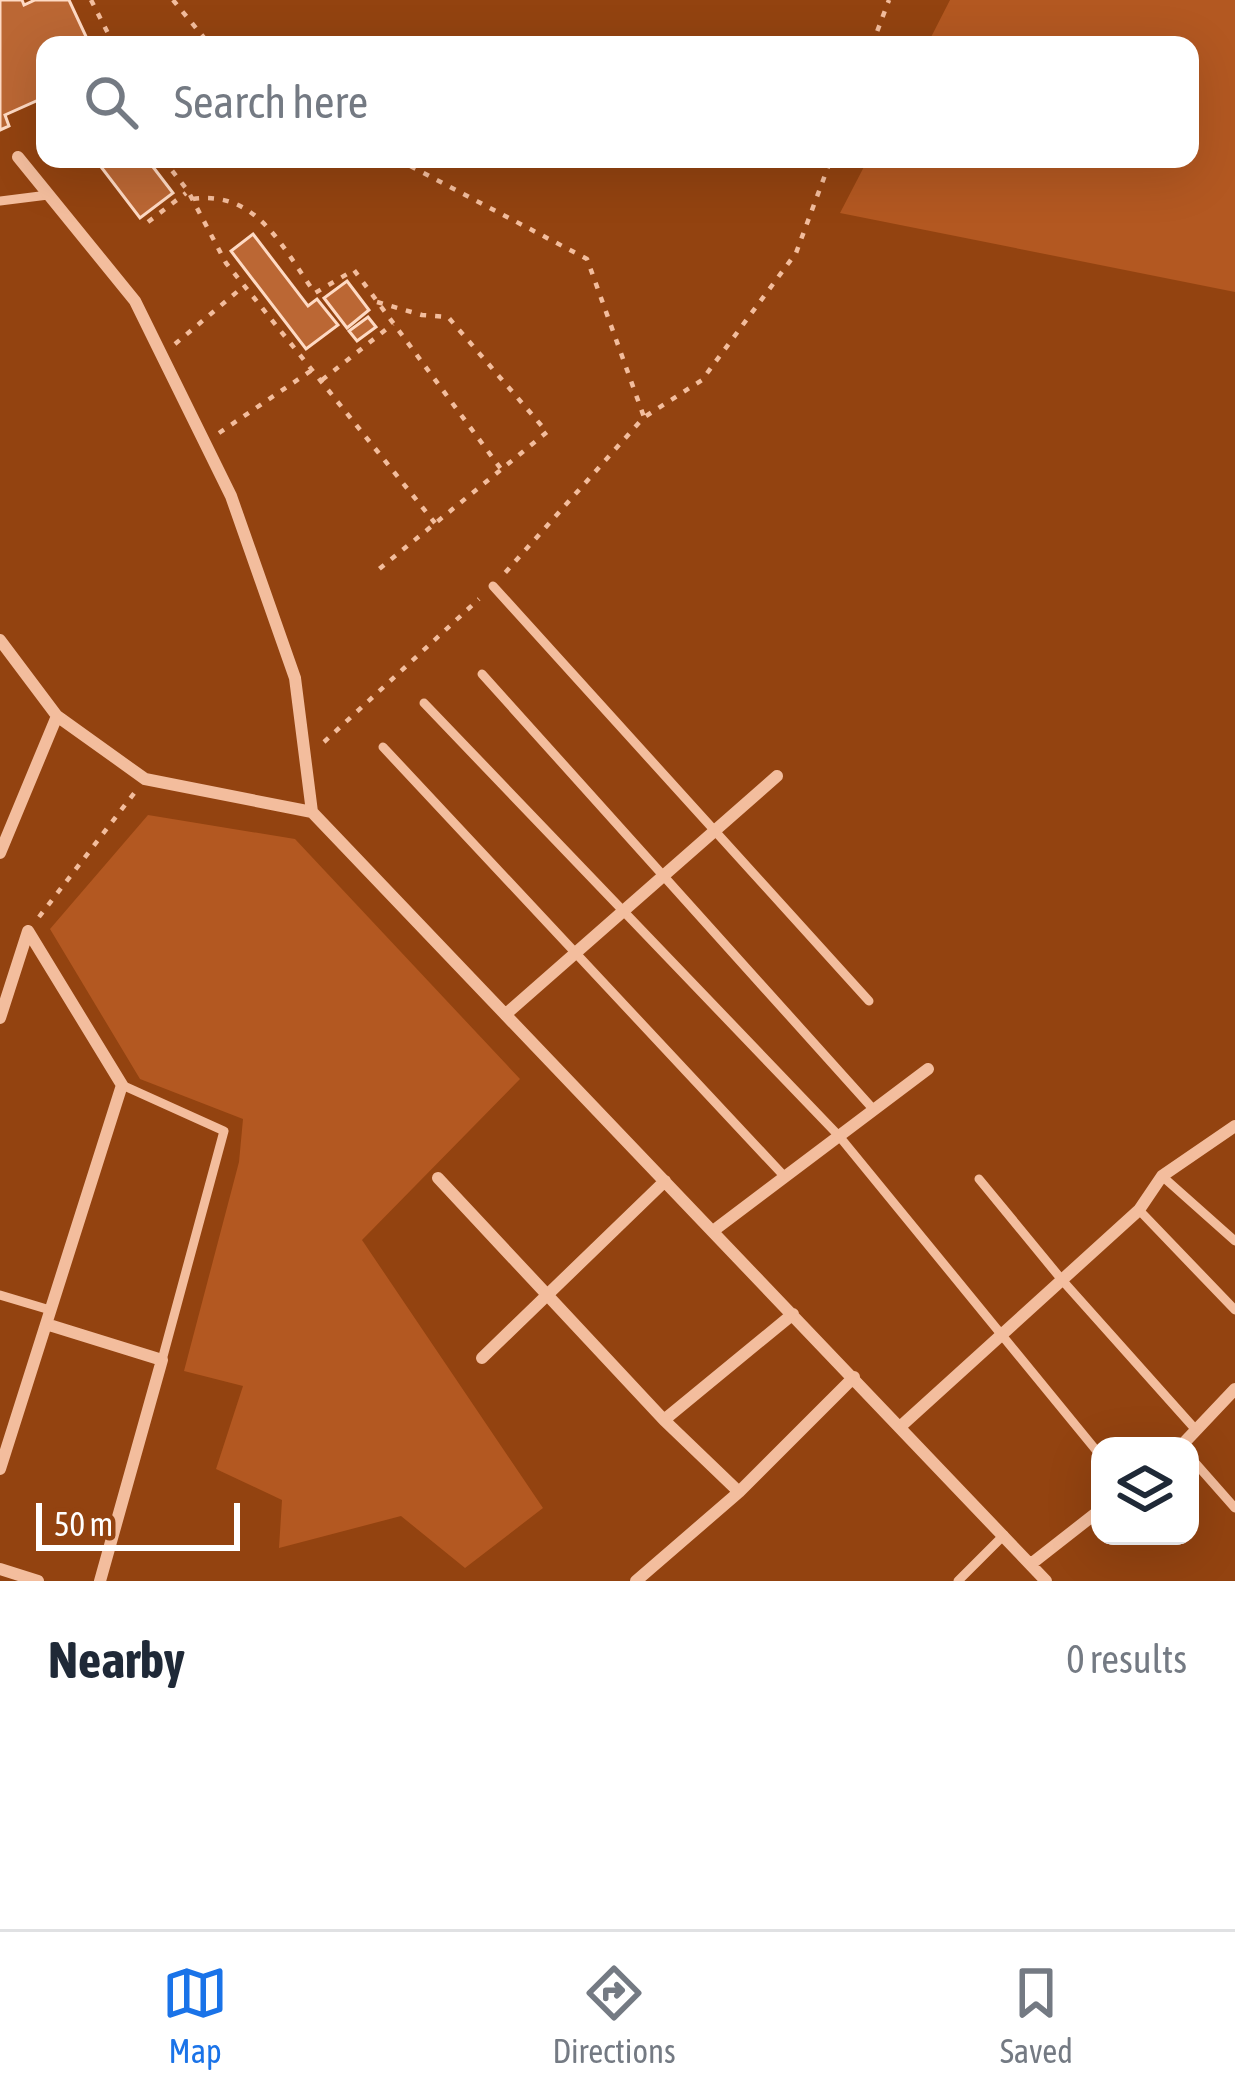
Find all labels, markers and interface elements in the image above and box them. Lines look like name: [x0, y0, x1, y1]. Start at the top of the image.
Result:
search box: [36, 36, 1199, 168]
icon: search: [78, 69, 144, 135]
text: Search here: [174, 76, 368, 128]
map controls: [1091, 1437, 1199, 1545]
button: layers: [1091, 1437, 1199, 1545]
scale bar: [36, 1497, 240, 1550]
text: 50 m: [54, 1505, 113, 1543]
text: Nearby: [48, 1630, 185, 1689]
text: 0 results: [1066, 1637, 1187, 1681]
tab: Map: [162, 1960, 228, 2070]
tab: Directions: [552, 1960, 676, 2070]
tab: Saved: [1000, 1960, 1073, 2070]

